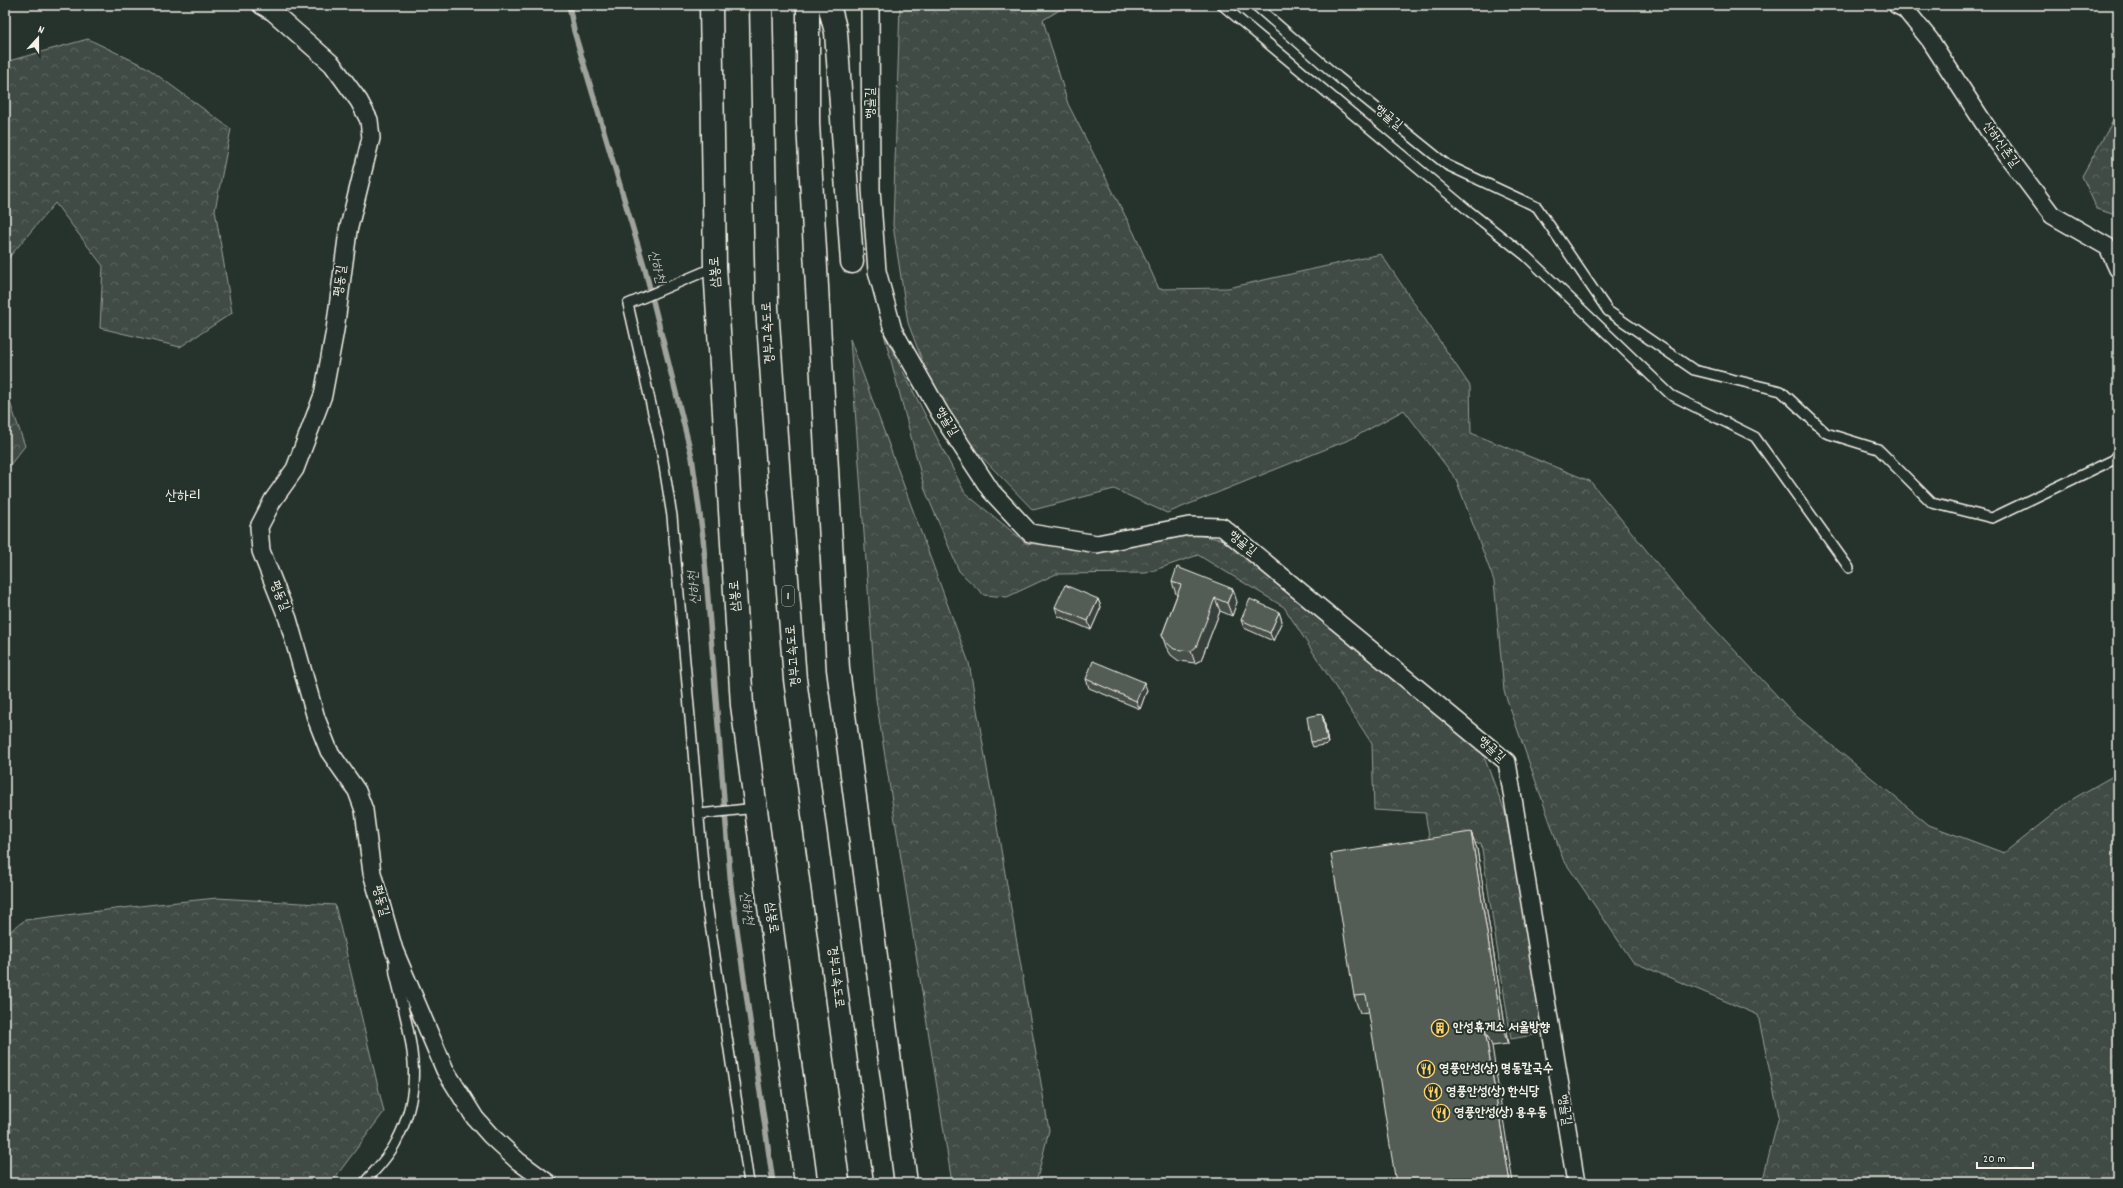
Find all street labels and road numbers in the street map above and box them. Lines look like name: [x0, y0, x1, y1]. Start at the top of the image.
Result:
street label: 행골길: [862, 87, 881, 119]
street label: 행골길: [1370, 101, 1406, 135]
street label: 산하신촌길: [1977, 118, 2023, 172]
street label: 삼봉로: [706, 256, 726, 288]
street label: 평동길: [330, 264, 352, 298]
street label: 경부고속도로: [758, 301, 780, 365]
street label: 행골길: [930, 404, 962, 440]
street label: 행골길: [1224, 527, 1260, 561]
street label: 평동길: [264, 578, 294, 614]
street label: 삼봉로: [725, 580, 747, 612]
road number: 1: [782, 586, 794, 606]
street label: 경부고속도로: [782, 624, 806, 688]
street label: 행골길: [1473, 732, 1509, 768]
street label: 평동길: [367, 883, 393, 919]
street label: 삼봉로: [759, 901, 783, 935]
street label: 경부고속도로: [822, 945, 848, 1009]
street label: 행골길: [1552, 1093, 1576, 1127]

